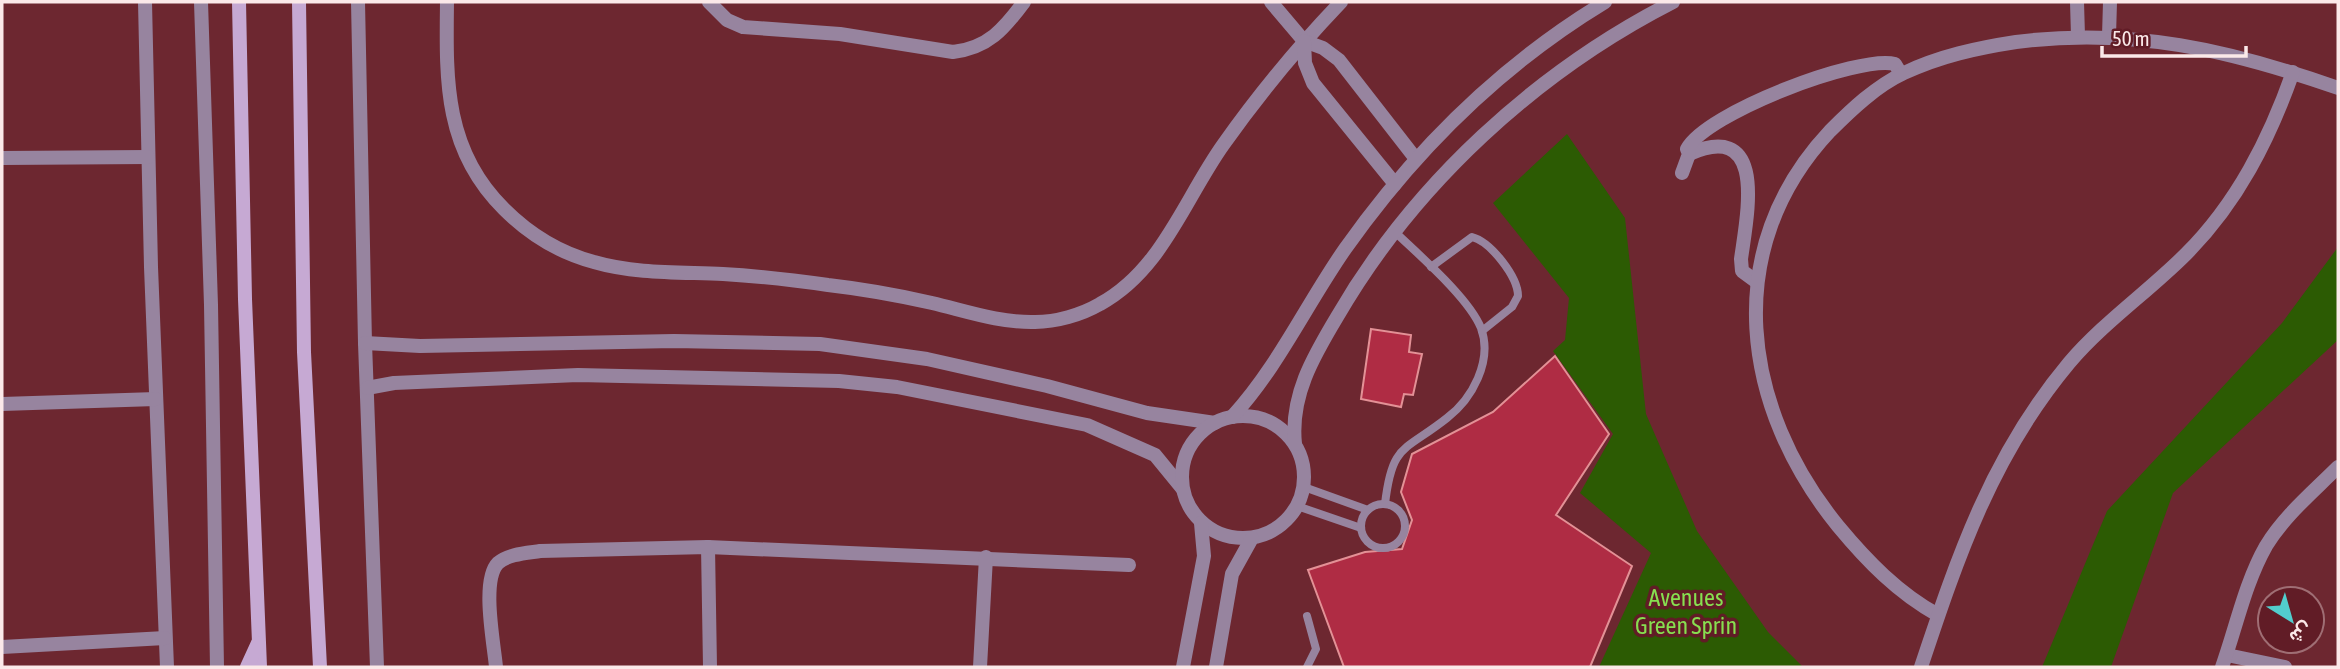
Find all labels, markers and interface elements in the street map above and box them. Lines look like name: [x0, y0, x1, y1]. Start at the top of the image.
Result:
scale bar: [2102, 14, 2246, 58]
text: 50 m: [2112, 26, 2150, 50]
park label: Avenues Green Sprin: [1635, 584, 1737, 639]
north arrow: [2256, 585, 2326, 655]
text: ش: [2285, 617, 2317, 649]

